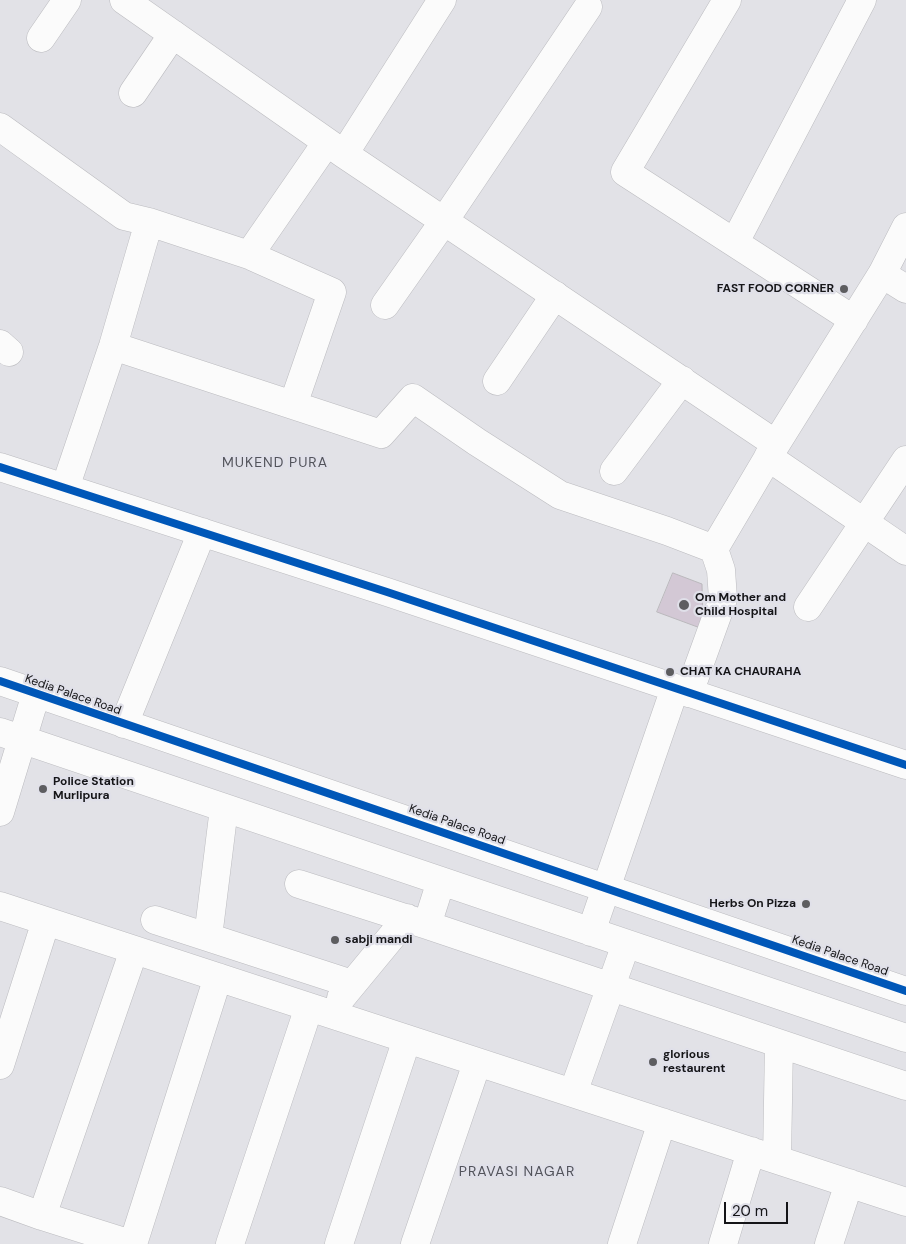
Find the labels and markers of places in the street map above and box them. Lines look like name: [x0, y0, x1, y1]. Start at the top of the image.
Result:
place label: FAST FOOD CORNER: [717, 282, 834, 296]
marker: FAST FOOD CORNER: [838, 283, 850, 295]
place label: Om Mother and Child Hospital: [695, 591, 786, 619]
marker: Om Mother and Child Hospital: [677, 598, 691, 612]
place label: CHAT KA CHAURAHA: [680, 665, 801, 679]
marker: CHAT KA CHAURAHA: [664, 666, 676, 678]
place label: Police Station Murlipura: [53, 775, 134, 803]
marker: Police Station Murlipura: [37, 783, 49, 795]
place label: Herbs On Pizza: [709, 897, 796, 911]
marker: Herbs On Pizza: [800, 898, 812, 910]
place label: sabji mandi: [345, 933, 413, 947]
marker: sabji mandi: [329, 934, 341, 946]
place label: glorious restaurent: [663, 1048, 725, 1076]
marker: glorious restaurent: [647, 1056, 659, 1068]

